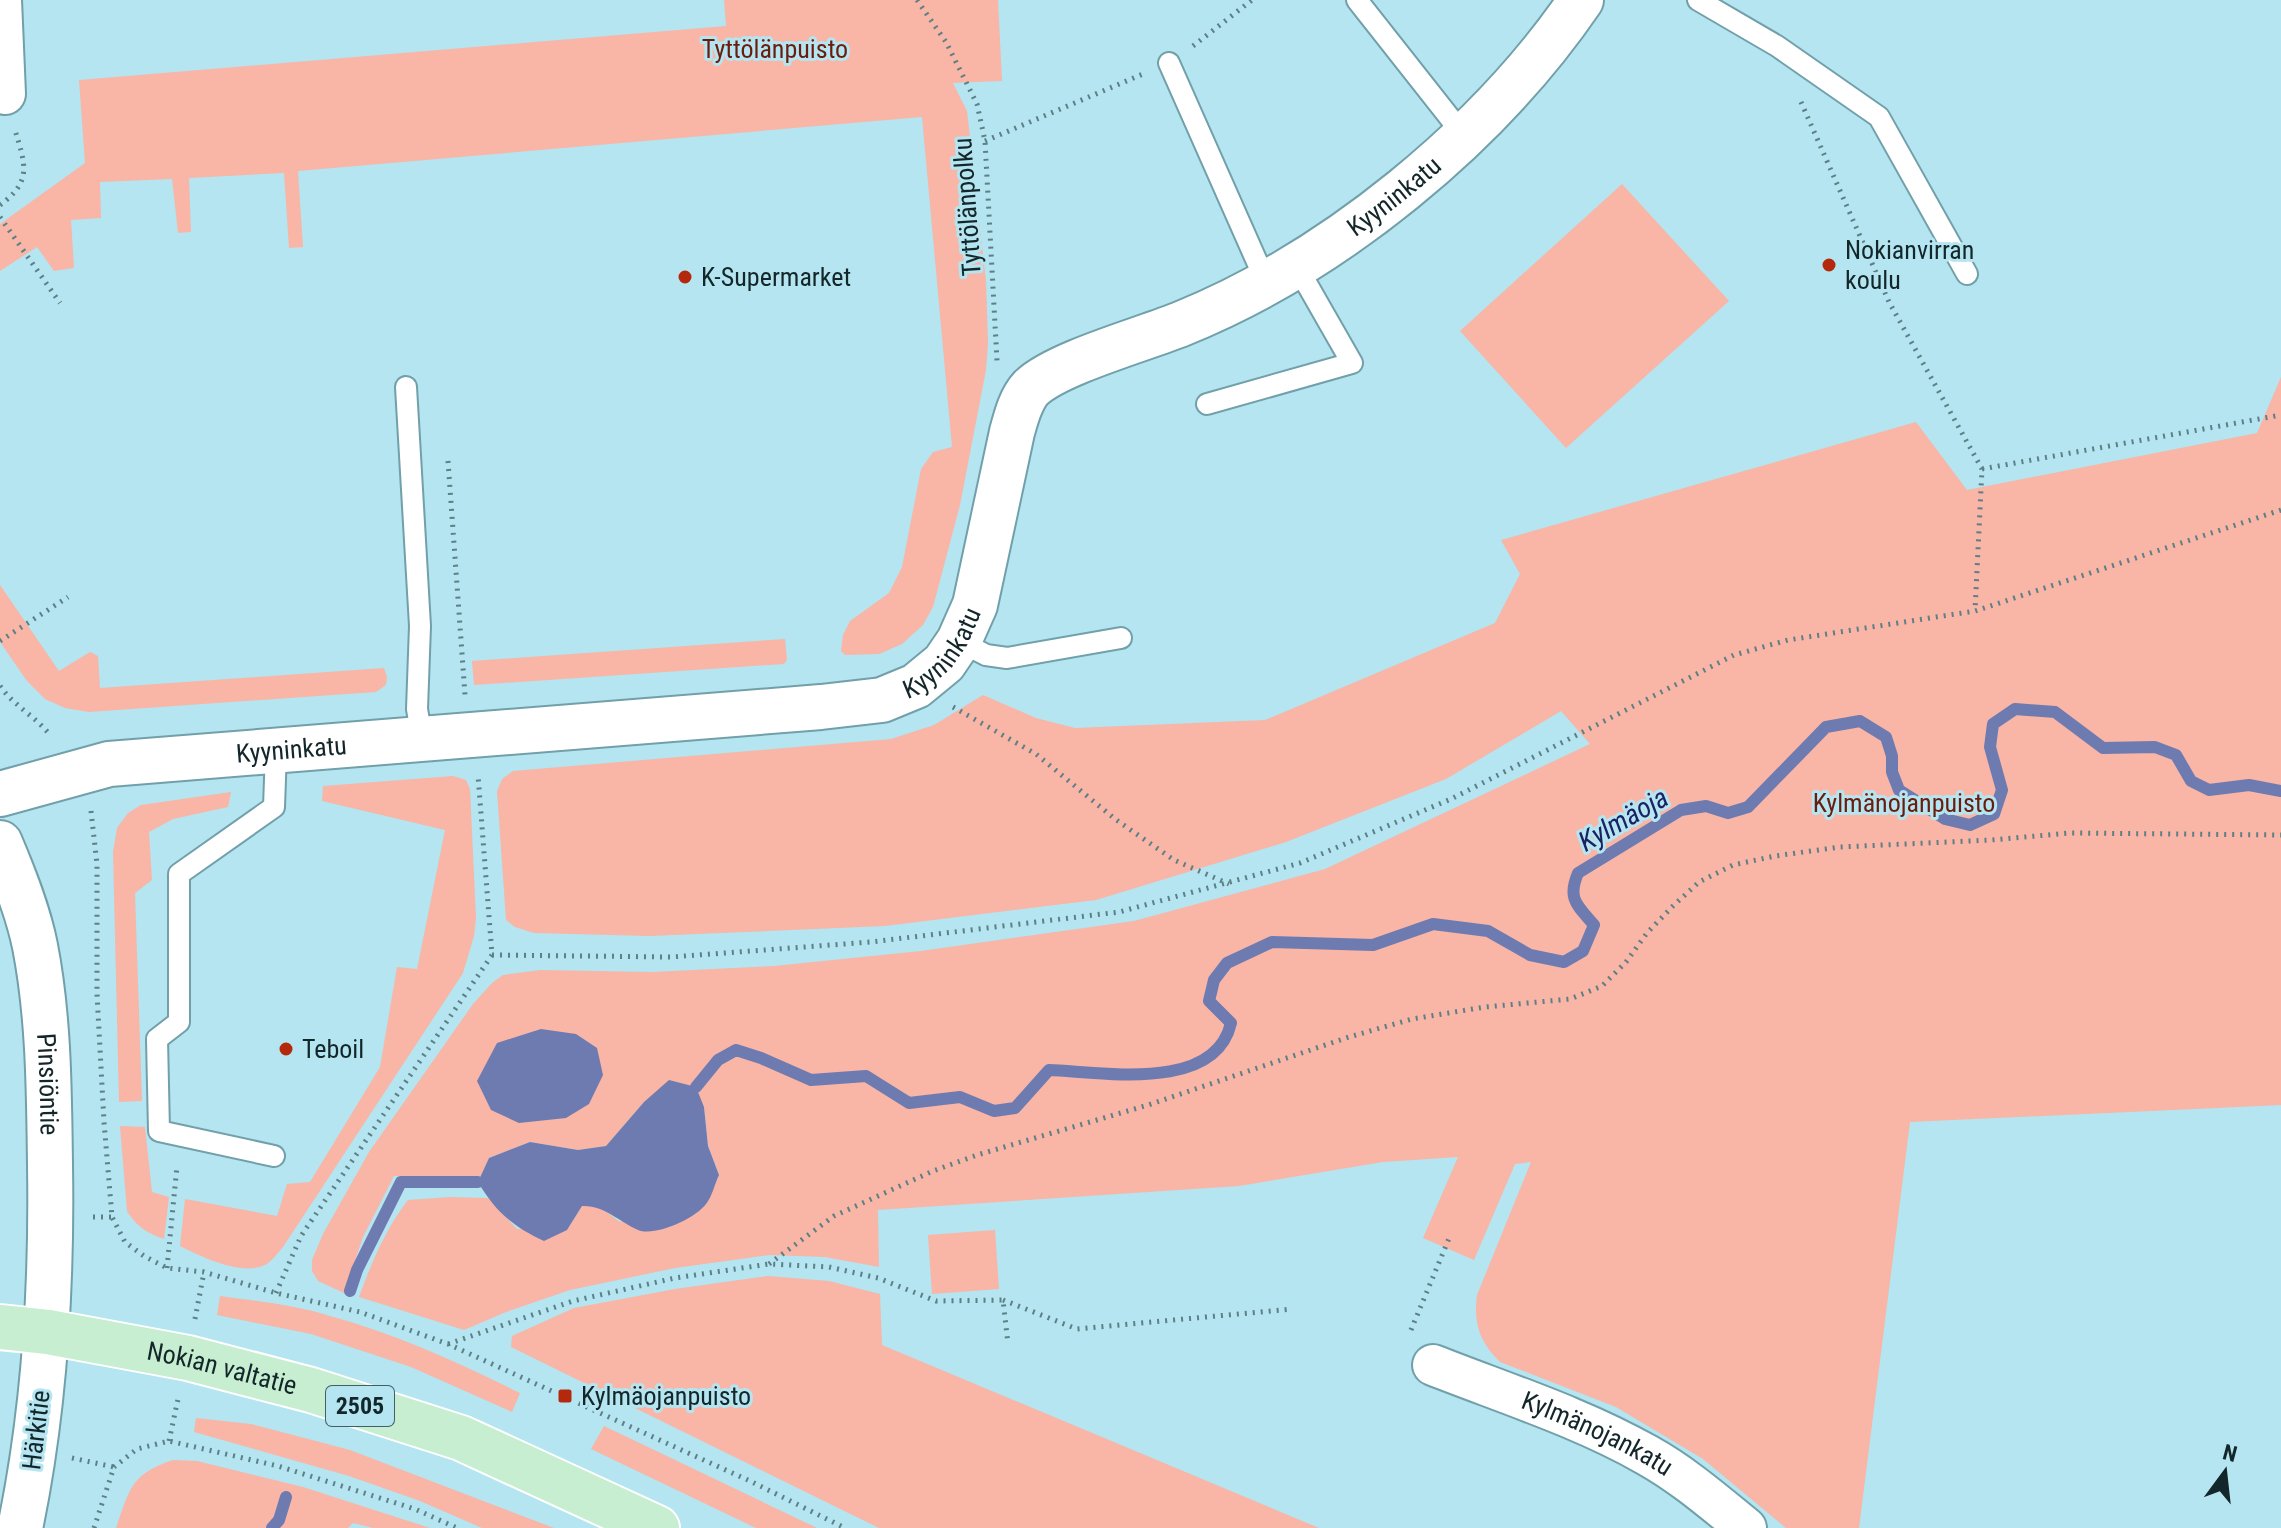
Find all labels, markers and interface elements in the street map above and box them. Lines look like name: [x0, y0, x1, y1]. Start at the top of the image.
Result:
park label: Tyttölänpuisto: [702, 34, 848, 64]
street label: Tyttölänpolku: [947, 137, 987, 277]
street label: Kyyninkatu: [1341, 150, 1447, 243]
place label: Nokianvirran koulu: [1845, 235, 1974, 295]
marker: Nokianvirran koulu: [1820, 256, 1838, 274]
place label: K-Supermarket: [701, 262, 851, 292]
marker: K-Supermarket: [676, 268, 694, 286]
street label: Kyyninkatu: [898, 603, 987, 705]
street label: Kyyninkatu: [235, 730, 348, 769]
water label: Kylmäoja: [1573, 781, 1674, 858]
park label: Kylmänojanpuisto: [1813, 788, 1995, 818]
street label: Pinsiöntie: [31, 1032, 65, 1136]
place label: Teboil: [302, 1034, 364, 1064]
marker: Teboil: [277, 1040, 295, 1058]
street label: Nokian valtatie: [145, 1336, 300, 1401]
place label: Kylmäojanpuisto: [581, 1381, 751, 1411]
street label: Kylmänojankatu: [1518, 1385, 1679, 1482]
road number: 2505: [326, 1386, 394, 1426]
marker: Kylmäojanpuisto: [556, 1387, 574, 1405]
street label: Härkitie: [16, 1388, 56, 1472]
north arrow: [2185, 1432, 2265, 1512]
text: N: [2220, 1439, 2240, 1467]

